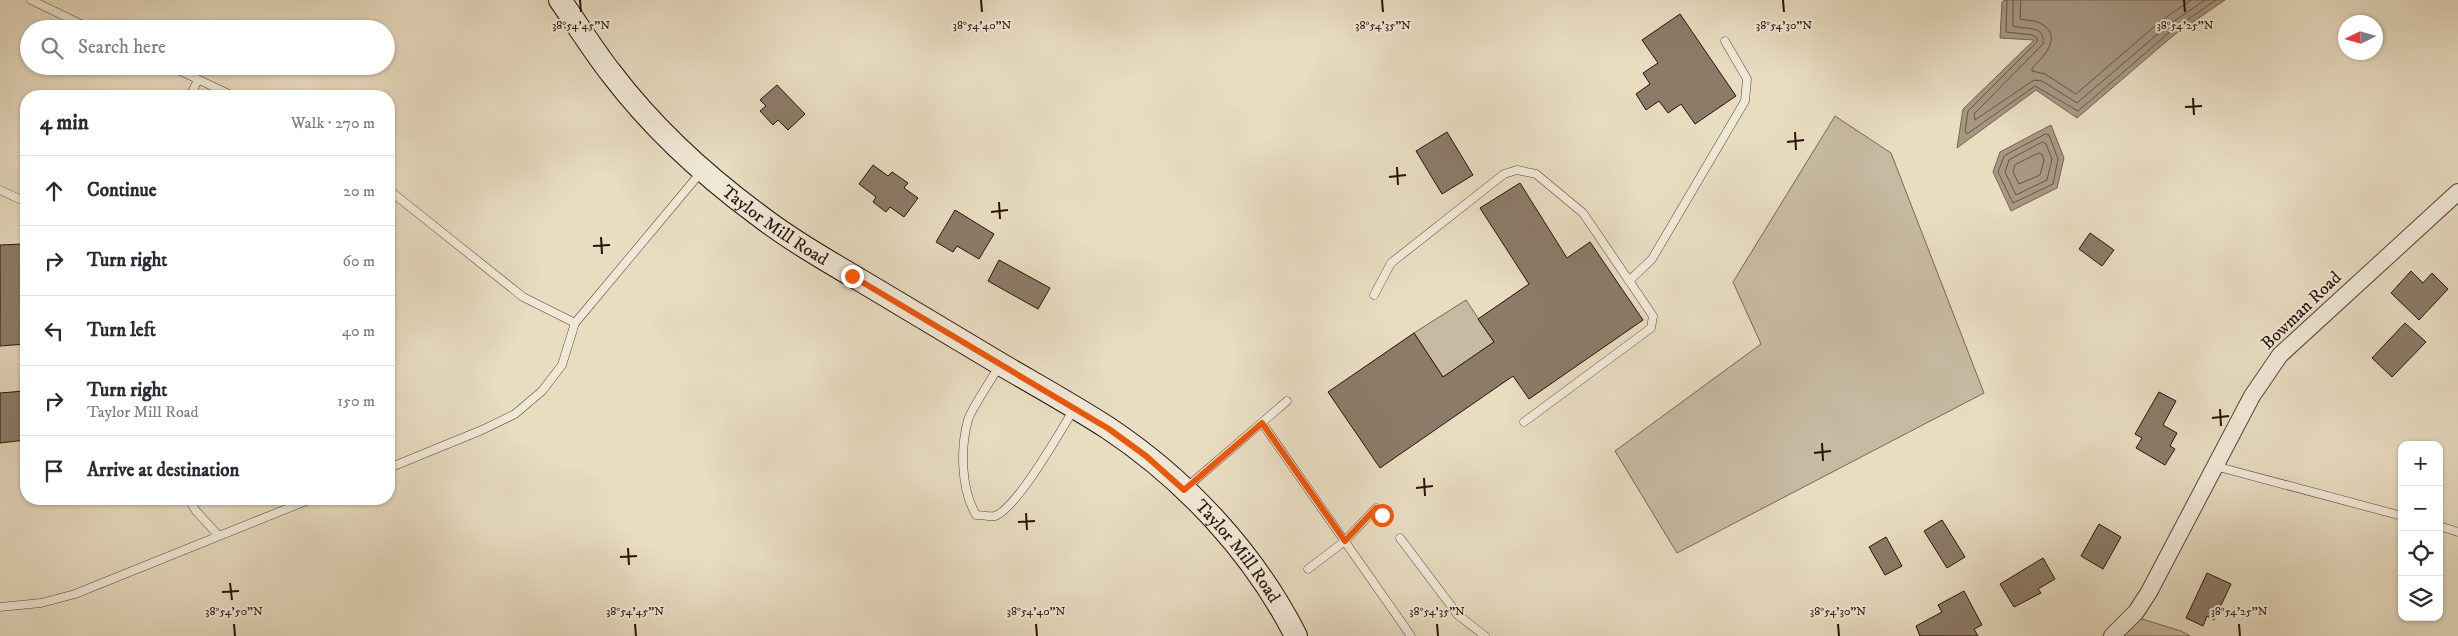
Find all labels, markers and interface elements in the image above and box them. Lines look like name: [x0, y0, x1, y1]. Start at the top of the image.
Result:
north arrow: [2338, 15, 2383, 60]
text: 38°54'45"N: [552, 18, 610, 33]
text: 38°54'40"N: [953, 18, 1012, 33]
text: 38°54'35"N: [1355, 18, 1411, 33]
text: 38°54'30"N: [1756, 18, 1812, 33]
text: 38°54'25"N: [2156, 18, 2214, 33]
search box: [20, 20, 395, 75]
icon: search: [38, 34, 66, 62]
text: Search here: [78, 36, 166, 59]
text: 4 min: [40, 110, 89, 136]
text: Walk · 270 m: [291, 113, 375, 133]
icon: ahead: [40, 177, 68, 205]
text: Continue: [87, 179, 157, 202]
text: 20 m: [343, 181, 375, 201]
street label: Taylor Mill Road: [717, 181, 832, 271]
icon: right: [40, 247, 68, 275]
text: Turn right: [87, 249, 167, 272]
text: 60 m: [343, 251, 375, 271]
route end: [841, 265, 864, 288]
street label: Bowman Road: [2257, 267, 2347, 355]
icon: left: [40, 317, 68, 345]
text: Turn left: [87, 319, 156, 342]
text: 40 m: [342, 321, 375, 341]
text: Turn right: [87, 379, 167, 402]
icon: right: [40, 387, 68, 415]
text: 150 m: [337, 391, 375, 411]
text: Taylor Mill Road: [87, 402, 198, 422]
map controls: [2398, 441, 2443, 621]
button: +: [2398, 441, 2443, 486]
icon: arrive: [40, 457, 68, 485]
text: Arrive at destination: [87, 459, 239, 482]
button: −: [2398, 486, 2443, 531]
street label: Taylor Mill Road: [1190, 495, 1285, 607]
route start: [1371, 504, 1394, 527]
button: locate: [2398, 531, 2443, 576]
button: layers: [2398, 576, 2443, 621]
text: 38°54'50"N: [205, 604, 263, 619]
text: 38°54'45"N: [606, 604, 664, 619]
text: 38°54'40"N: [1007, 604, 1066, 619]
text: 38°54'35"N: [1409, 604, 1465, 619]
text: 38°54'30"N: [1810, 604, 1866, 619]
text: 38°54'25"N: [2210, 604, 2268, 619]

